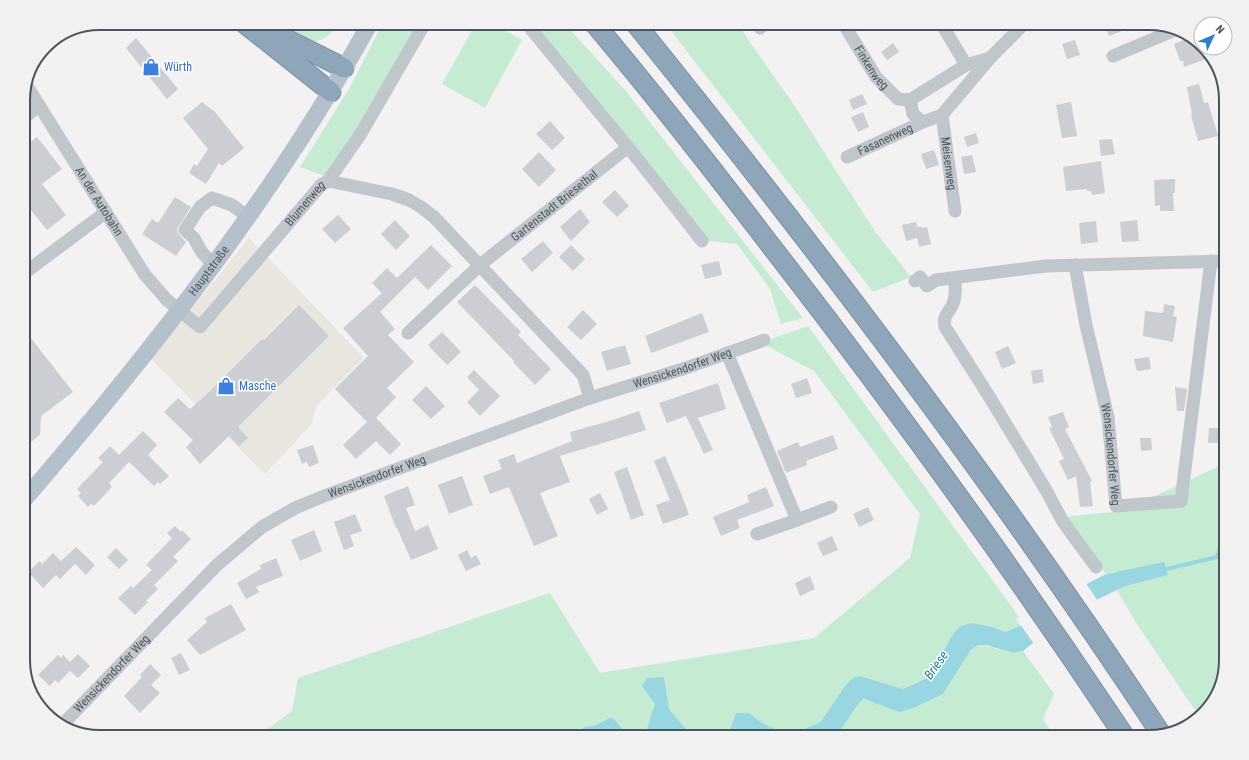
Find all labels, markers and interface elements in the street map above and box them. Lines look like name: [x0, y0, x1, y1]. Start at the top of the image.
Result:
north arrow: [1193, 16, 1233, 56]
text: N: [1213, 22, 1227, 37]
street label: Finkenweg: [852, 43, 892, 93]
shop icon: Würth: [141, 57, 161, 77]
place label: Würth: [164, 60, 192, 74]
street label: Fasanenweg: [855, 121, 915, 158]
street label: Meisenweg: [938, 136, 959, 191]
street label: An der Autobahn: [72, 164, 126, 239]
street label: Gartenstadt Briesethal: [508, 167, 600, 244]
street label: Blumenweg: [282, 177, 327, 229]
street label: Hauptstraße: [186, 243, 232, 298]
street label: Wensickendorfer Weg: [631, 345, 733, 391]
shop icon: Masche: [216, 376, 236, 396]
place label: Masche: [239, 379, 277, 393]
street label: Wensickendorfer Weg: [1098, 402, 1123, 506]
street label: Wensickendorfer Weg: [326, 452, 428, 501]
street label: Wensickendorfer Weg: [71, 632, 153, 715]
water label: Briese: [921, 648, 951, 682]

